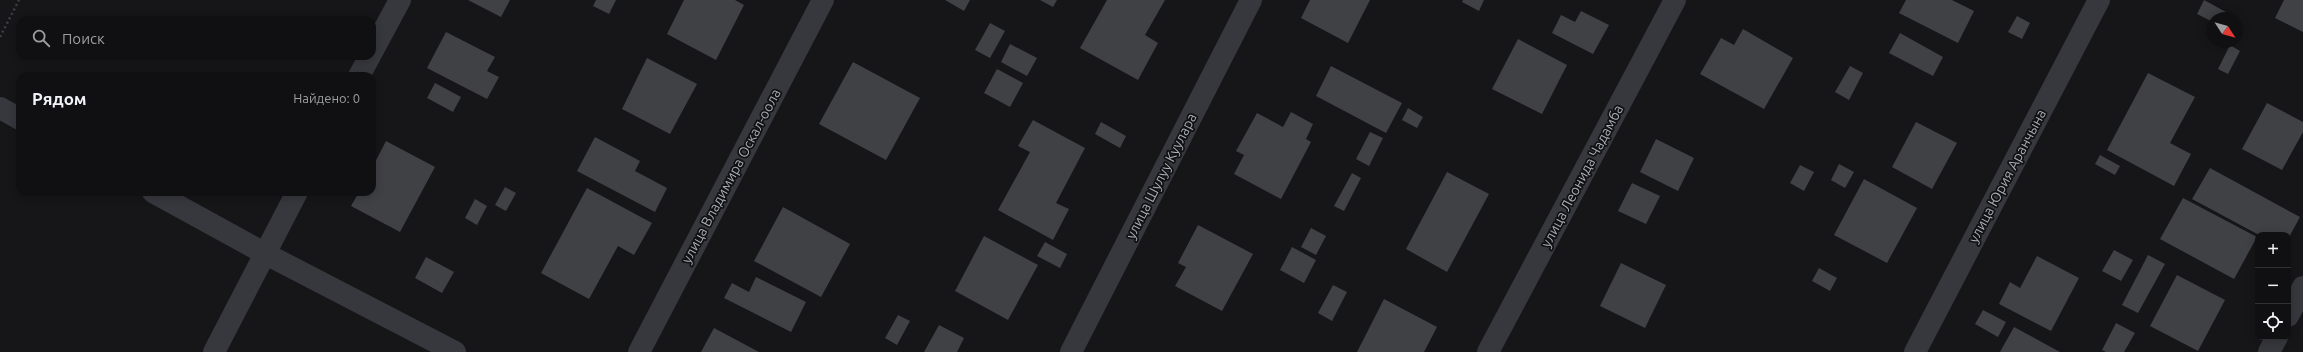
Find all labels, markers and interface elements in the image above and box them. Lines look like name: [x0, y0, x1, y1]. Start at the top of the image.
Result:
north arrow: [2207, 12, 2243, 48]
search box: [16, 16, 376, 60]
icon: search: [30, 27, 52, 49]
text: Поиск: [62, 30, 105, 47]
street label: улица Владимира Оскал-оола: [678, 86, 784, 266]
text: Рядом: [32, 89, 87, 108]
text: Найдено: 0: [293, 91, 360, 105]
street label: улица Леонида Чадамба: [1538, 102, 1626, 250]
street label: улица Юрия Аранчына: [1965, 107, 2049, 245]
street label: улица Шулуу Куулара: [1122, 110, 1200, 242]
map controls: [2255, 232, 2291, 340]
button: +: [2255, 232, 2291, 268]
button: −: [2255, 268, 2291, 304]
button: locate: [2255, 304, 2291, 340]

